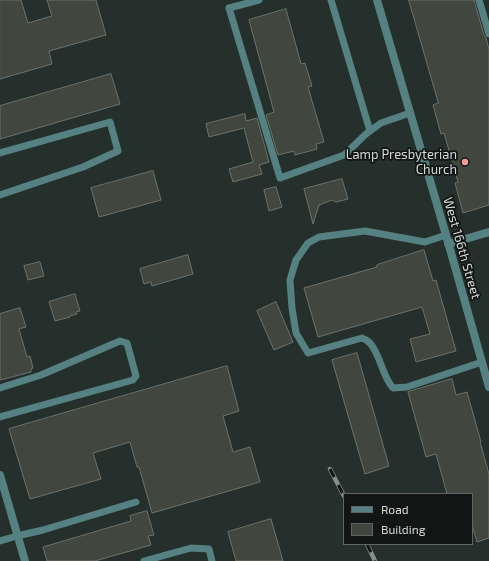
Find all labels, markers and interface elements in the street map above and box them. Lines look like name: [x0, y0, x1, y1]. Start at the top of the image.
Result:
place label: Lamp Presbyterian Church: [346, 147, 457, 178]
marker: Lamp Presbyterian Church: [460, 157, 470, 167]
street label: West 166th Street: [440, 195, 484, 301]
legend: [343, 493, 473, 545]
text: Road: [381, 502, 409, 516]
text: Building: [381, 522, 425, 536]

